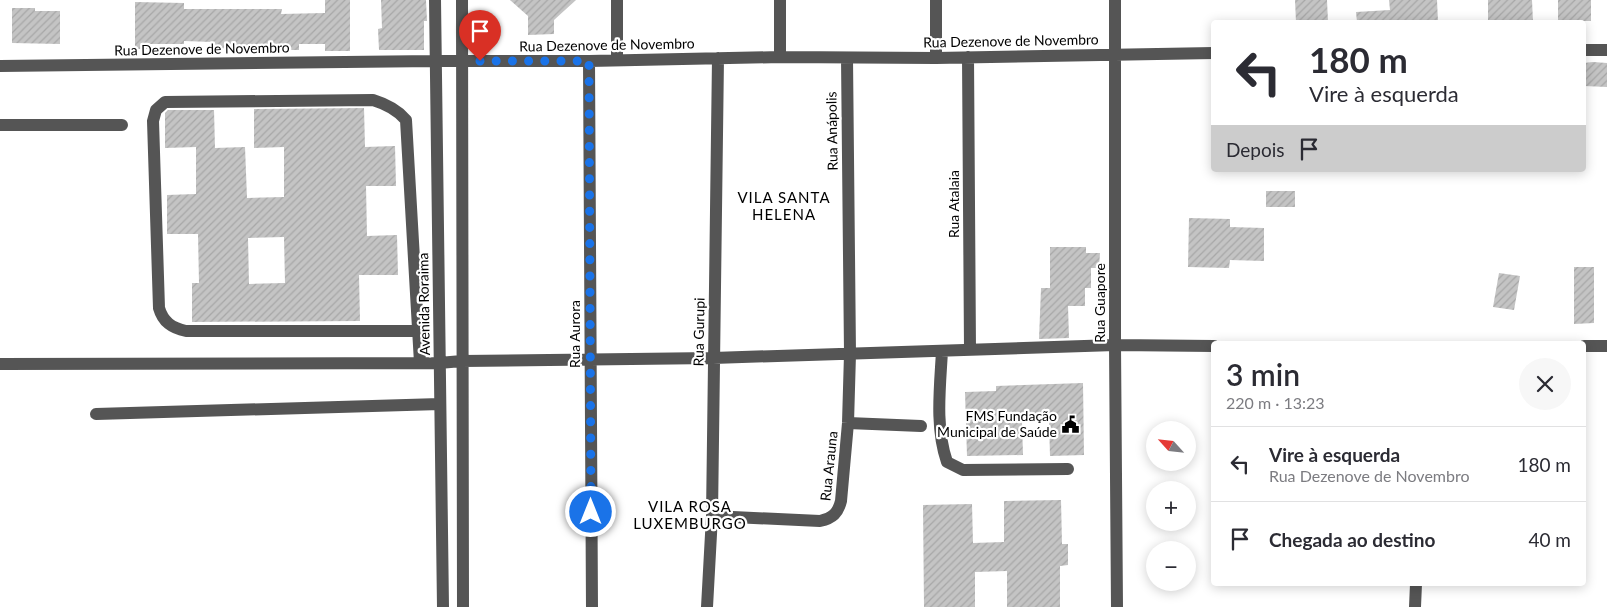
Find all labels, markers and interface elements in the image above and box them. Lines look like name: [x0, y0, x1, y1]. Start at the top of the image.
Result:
pin: [459, 10, 501, 61]
icon: arrive: [466, 17, 494, 45]
street label: Rua Dezenove de Novembro: [923, 30, 1099, 51]
street label: Rua Dezenove de Novembro: [519, 34, 695, 55]
street label: Rua Dezenove de Novembro: [114, 38, 290, 59]
text: 180 m: [1309, 38, 1408, 80]
icon: left: [1226, 40, 1291, 105]
text: Vire à esquerda: [1309, 80, 1459, 107]
street label: Rua Anápolis: [822, 91, 841, 171]
icon: arrive: [1295, 135, 1323, 163]
text: Depois: [1226, 138, 1285, 161]
street label: Rua Atalaia: [945, 170, 962, 238]
district label: VILA SANTA HELENA: [737, 188, 831, 223]
street label: Avenida Roraima: [414, 252, 433, 356]
street label: Rua Guapore: [1091, 263, 1108, 343]
street label: Rua Gurupi: [689, 297, 708, 367]
street label: Rua Aurora: [566, 300, 583, 368]
text: 3 min: [1226, 356, 1300, 392]
button: close: [1519, 358, 1571, 410]
text: 220 m · 13:23: [1226, 393, 1325, 412]
place label: FMS Fundação Municipal de Saúde: [937, 407, 1057, 440]
public building icon: FMS Fundação Municipal de Saúde: [1061, 414, 1081, 434]
north arrow: [1146, 421, 1196, 471]
map controls: [1146, 421, 1196, 591]
street label: Rua Arauna: [816, 430, 841, 502]
text: Vire à esquerda: [1269, 443, 1400, 466]
icon: left: [1226, 450, 1254, 478]
text: 180 m: [1517, 453, 1571, 476]
text: Rua Dezenove de Novembro: [1269, 466, 1470, 485]
button: +: [1146, 481, 1196, 531]
position arrow: [564, 485, 616, 537]
district label: VILA ROSA LUXEMBURGO: [633, 497, 747, 532]
icon: arrive: [1226, 525, 1254, 553]
text: Chegada ao destino: [1269, 528, 1435, 551]
text: 40 m: [1528, 528, 1571, 551]
button: −: [1146, 541, 1196, 591]

